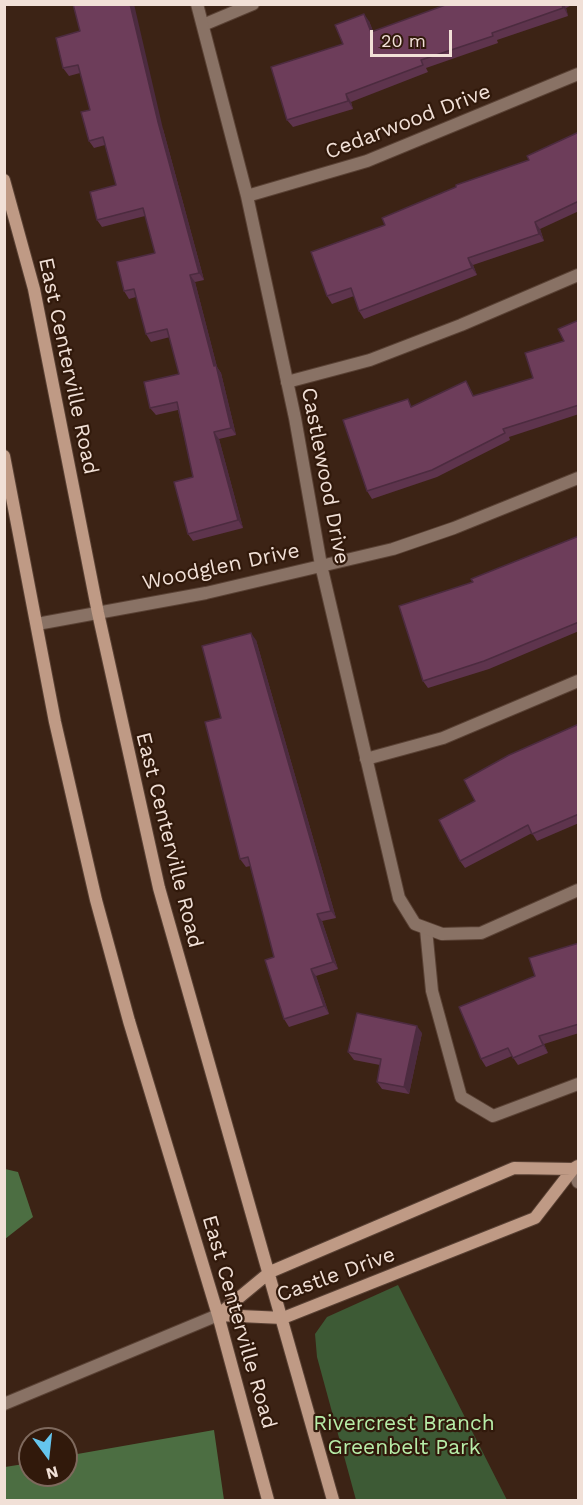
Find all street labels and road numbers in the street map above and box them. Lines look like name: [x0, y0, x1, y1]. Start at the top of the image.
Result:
street label: Cedarwood Drive: [322, 79, 494, 165]
street label: East Centerville Road: [33, 255, 103, 477]
street label: Castlewood Drive: [296, 386, 354, 566]
street label: Woodglen Drive: [140, 538, 302, 596]
street label: East Centerville Road: [130, 730, 208, 950]
street label: East Centerville Road: [196, 1212, 282, 1432]
street label: Castle Drive: [273, 1242, 399, 1308]

